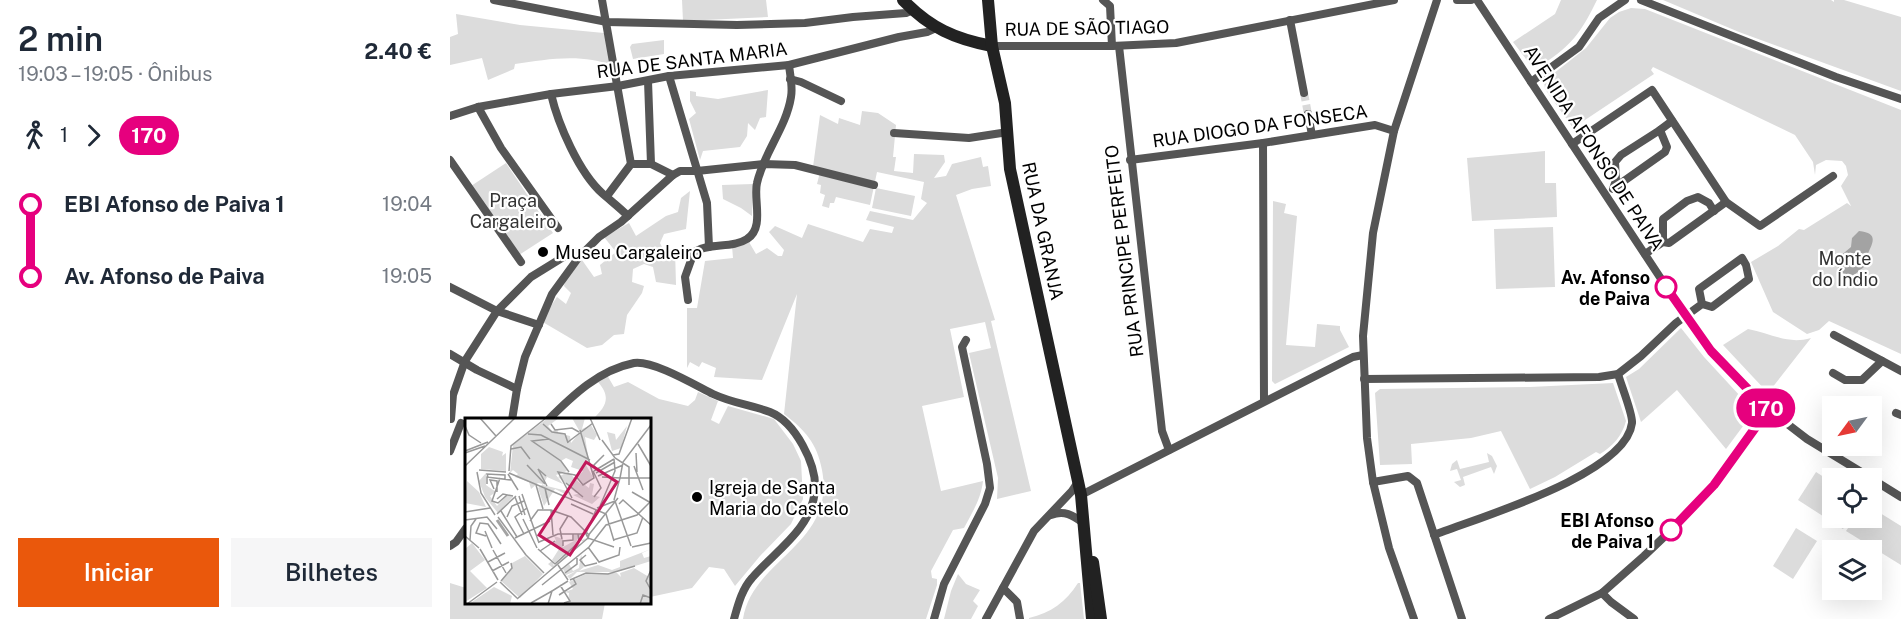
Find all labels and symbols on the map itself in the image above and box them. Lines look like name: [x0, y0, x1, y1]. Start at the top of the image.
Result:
street label: RUA DE SÃO TIAGO: [1004, 15, 1170, 40]
street label: RUA DE SANTA MARIA: [595, 38, 789, 82]
street label: AVENIDA AFONSO DE PAIVA: [1520, 41, 1668, 255]
street label: RUA DIOGO DA FONSECA: [1151, 100, 1369, 152]
street label: RUA PRINCIPE PERFEITO: [1101, 144, 1147, 358]
street label: RUA DA GRANJA: [1018, 160, 1068, 302]
park label: Praça Cargaleiro: [470, 190, 556, 232]
place label: Museu Cargaleiro: [555, 242, 702, 263]
marker: Museu Cargaleiro: [536, 245, 550, 259]
park label: Monte do Índio: [1812, 248, 1878, 290]
place label: Av. Afonso de Paiva: [1561, 267, 1650, 309]
marker: Av. Afonso de Paiva: [1655, 276, 1677, 298]
line badge: 170: [1732, 388, 1800, 428]
north arrow: [1822, 396, 1882, 456]
inset map: [465, 418, 651, 604]
place label: Igreja de Santa Maria do Castelo: [709, 477, 849, 519]
marker: Igreja de Santa Maria do Castelo: [690, 490, 704, 504]
place label: EBI Afonso de Paiva 1: [1560, 510, 1654, 552]
marker: EBI Afonso de Paiva 1: [1660, 519, 1682, 541]

